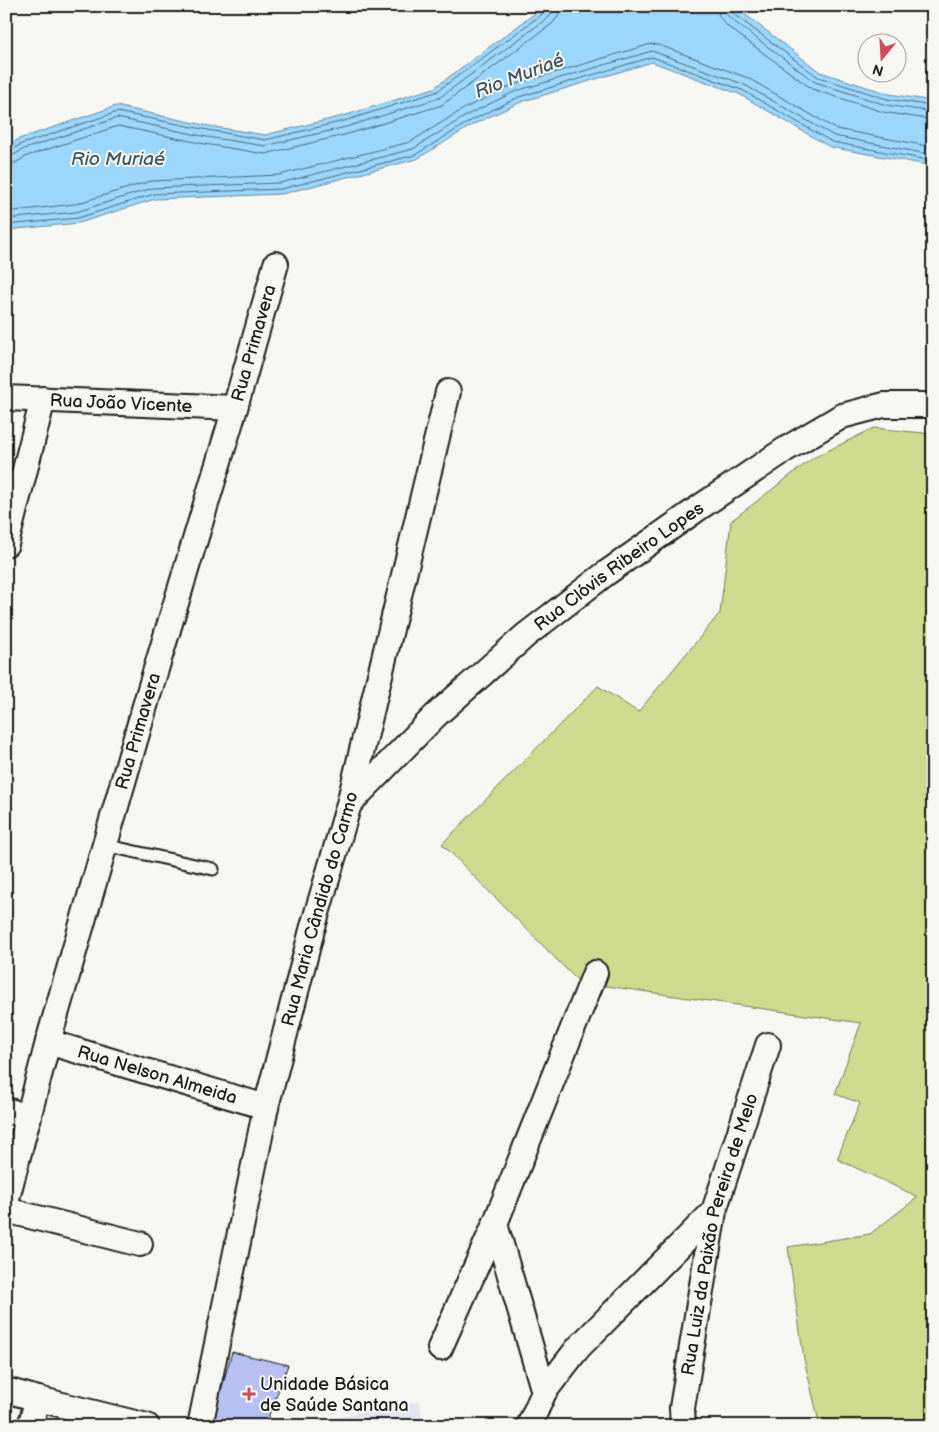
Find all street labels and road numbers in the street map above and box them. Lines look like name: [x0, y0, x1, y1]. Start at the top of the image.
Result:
street label: Rua Primavera: [227, 282, 281, 404]
street label: Rua João Vicente: [49, 390, 193, 417]
street label: Rua Clóvis Ribeiro Lopes: [530, 498, 708, 636]
street label: Rua Primavera: [111, 670, 165, 792]
street label: Rua Maria Cândido do Carmo: [277, 790, 363, 1029]
street label: Rua Nelson Almeida: [75, 1041, 240, 1109]
street label: Rua Luiz da Paixão Pereira de Melo: [677, 1091, 763, 1377]

